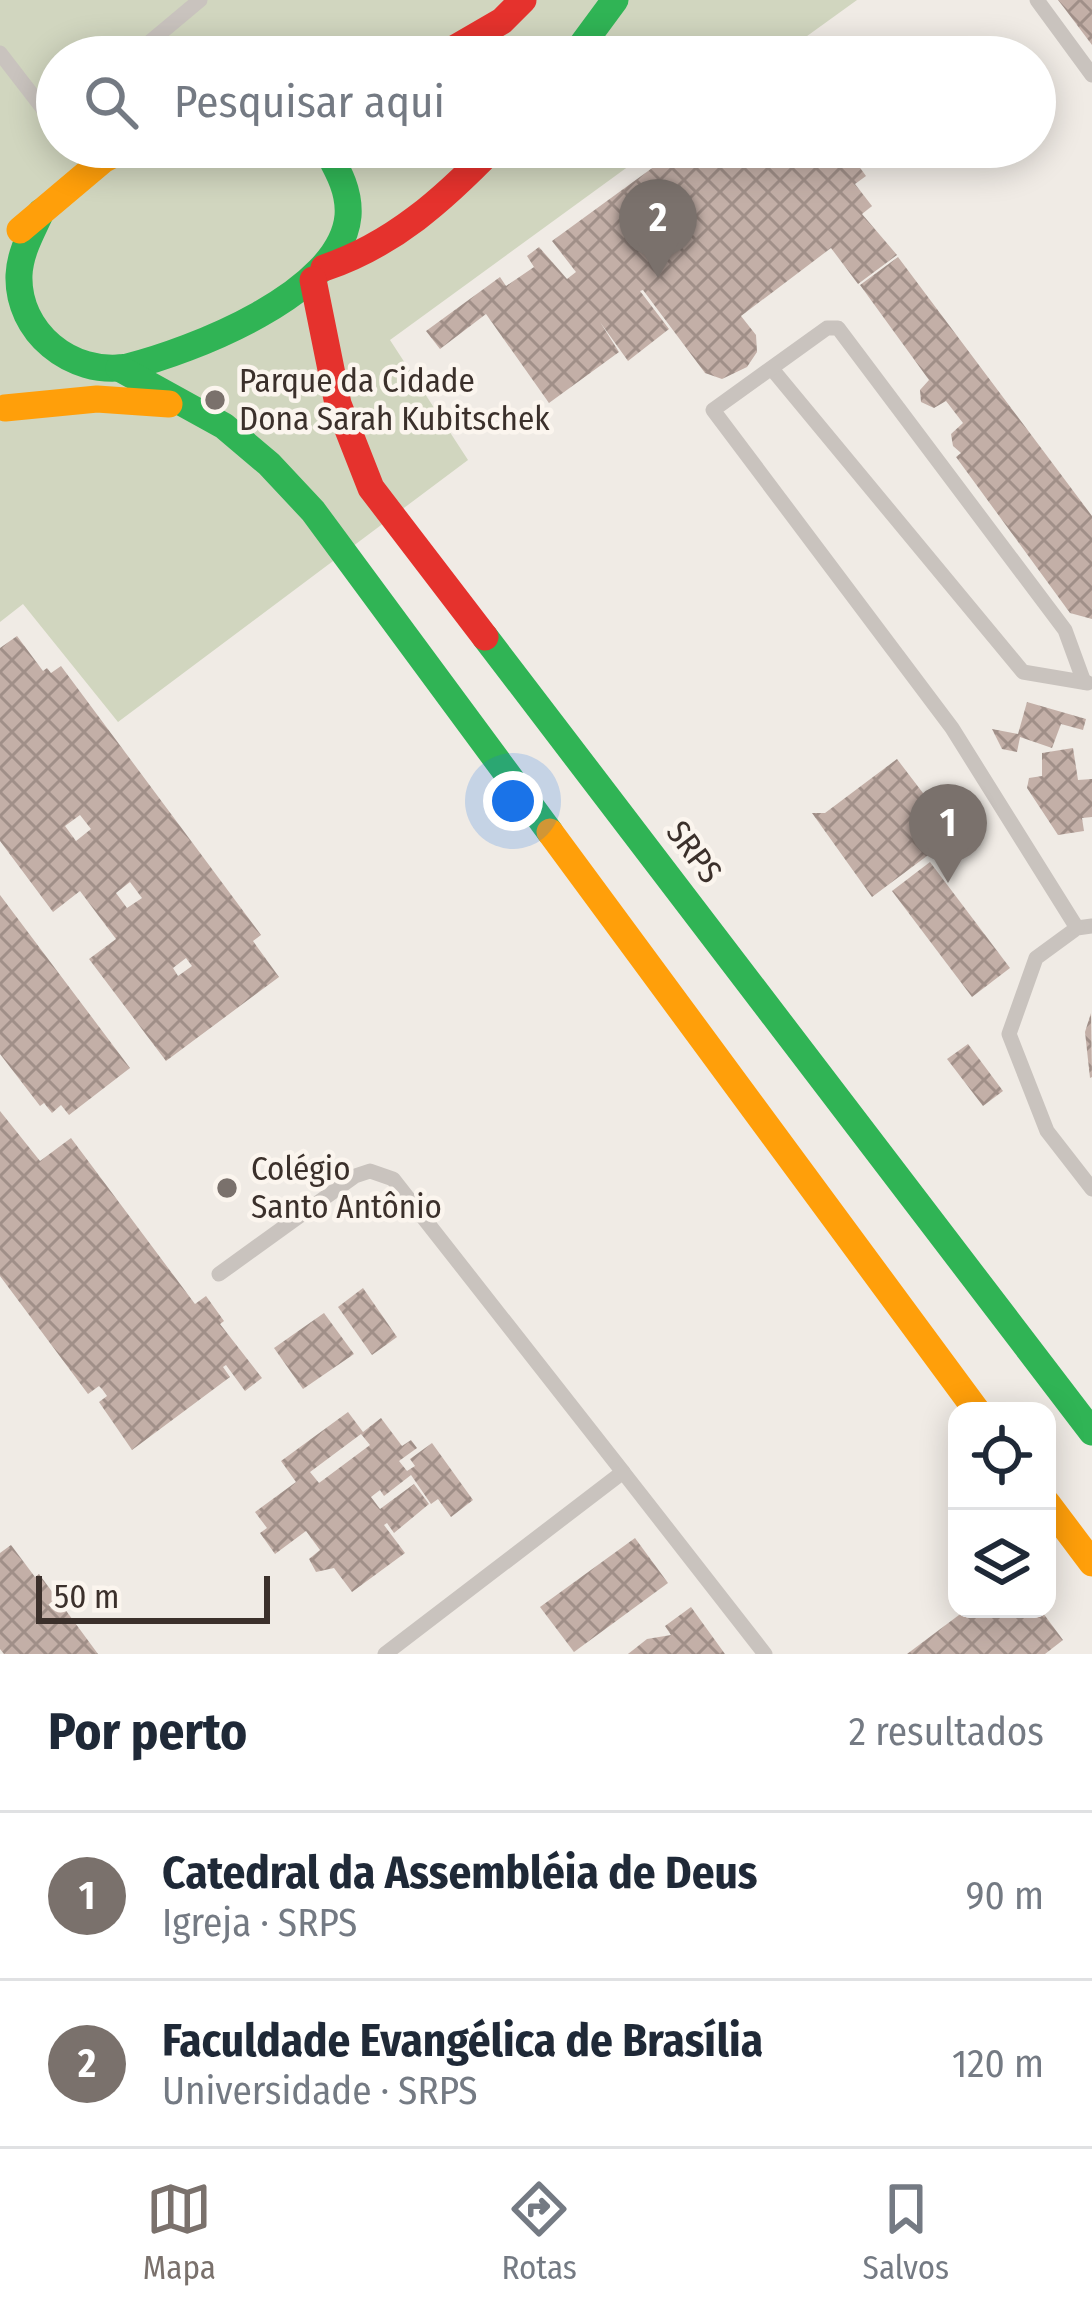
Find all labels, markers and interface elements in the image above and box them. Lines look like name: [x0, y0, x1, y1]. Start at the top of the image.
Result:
search box: [36, 36, 1056, 168]
icon: search: [78, 69, 144, 135]
text: Pesquisar aqui: [174, 75, 445, 129]
pin: 2: [619, 179, 697, 278]
place label: Parque da Cidade Dona Sarah Kubitschek: [239, 361, 550, 439]
marker: Parque da Cidade Dona Sarah Kubitschek: [202, 387, 228, 413]
your location: [483, 771, 543, 831]
pin: 1: [909, 784, 987, 883]
street label: SRPS: [658, 813, 730, 891]
place label: Colégio Santo Antônio: [251, 1149, 442, 1227]
marker: Colégio Santo Antônio: [214, 1175, 240, 1201]
map controls: [948, 1402, 1056, 1618]
button: locate: [948, 1402, 1056, 1510]
button: layers: [948, 1510, 1056, 1618]
scale bar: [36, 1570, 270, 1623]
text: 50 m: [54, 1577, 119, 1617]
text: Por perto: [48, 1701, 247, 1763]
text: 2 resultados: [849, 1709, 1044, 1755]
text: Catedral da Assembléia de Deus: [162, 1846, 758, 1900]
text: 1: [79, 1873, 95, 1919]
text: 90 m: [966, 1873, 1044, 1919]
text: Igreja · SRPS: [162, 1900, 357, 1946]
text: Faculdade Evangélica de Brasília: [162, 2014, 763, 2068]
text: 2: [78, 2041, 96, 2087]
text: 120 m: [952, 2041, 1044, 2087]
text: Universidade · SRPS: [162, 2068, 478, 2114]
tab: Mapa: [143, 2176, 216, 2288]
tab: Rotas: [502, 2176, 577, 2288]
tab: Salvos: [863, 2176, 949, 2288]

